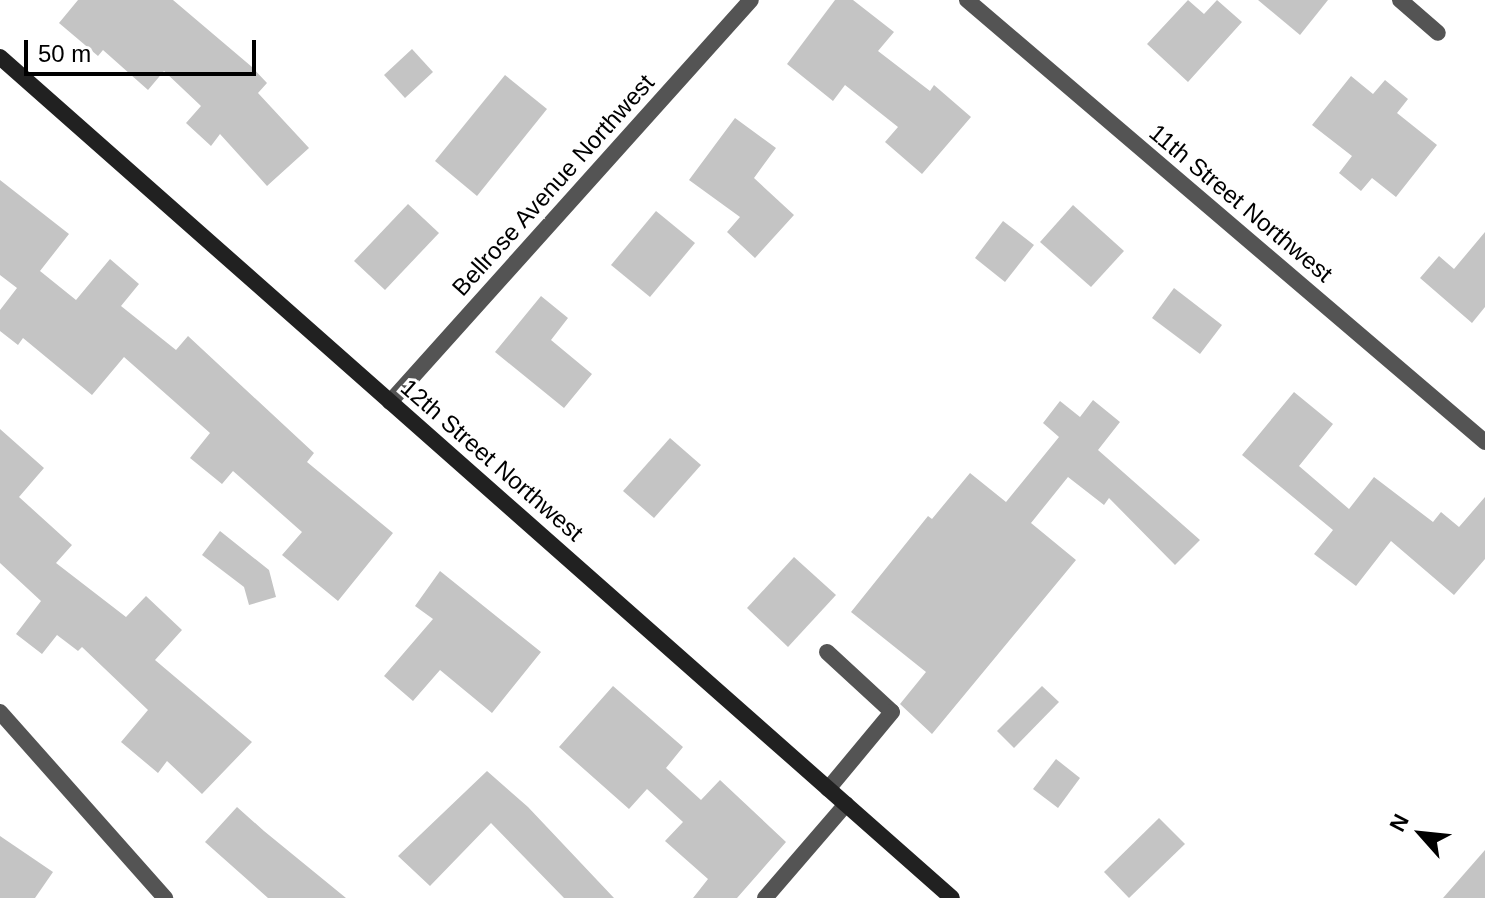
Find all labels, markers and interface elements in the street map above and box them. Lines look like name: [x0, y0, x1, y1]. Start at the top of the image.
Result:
scale bar: [28, 24, 260, 74]
text: 50 m: [38, 40, 91, 67]
street label: Bellrose Avenue Northwest: [446, 68, 660, 302]
street label: 11th Street Northwest: [1144, 118, 1338, 288]
street label: 12th Street Northwest: [395, 373, 589, 547]
north arrow: [1381, 794, 1461, 874]
text: N: [1384, 810, 1414, 836]

